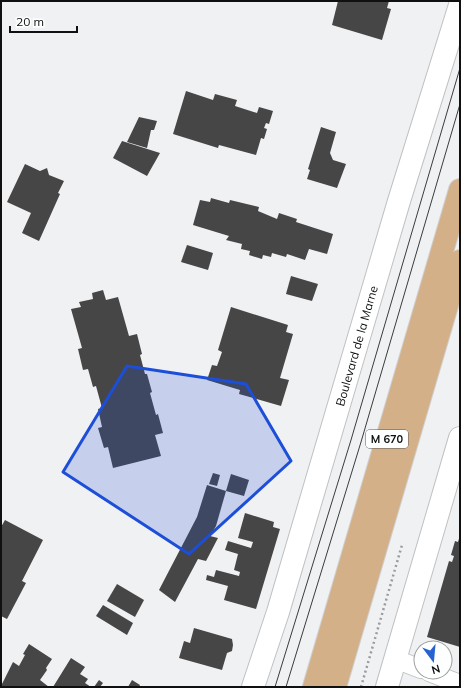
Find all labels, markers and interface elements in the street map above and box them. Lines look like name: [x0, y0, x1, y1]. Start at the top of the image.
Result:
scale bar: [10, 8, 77, 34]
text: 20 m: [16, 14, 44, 29]
street label: Boulevard de la Marne: [332, 284, 381, 408]
road number: M 670: [366, 430, 408, 448]
north arrow: [413, 640, 453, 680]
text: N: [430, 662, 442, 677]

